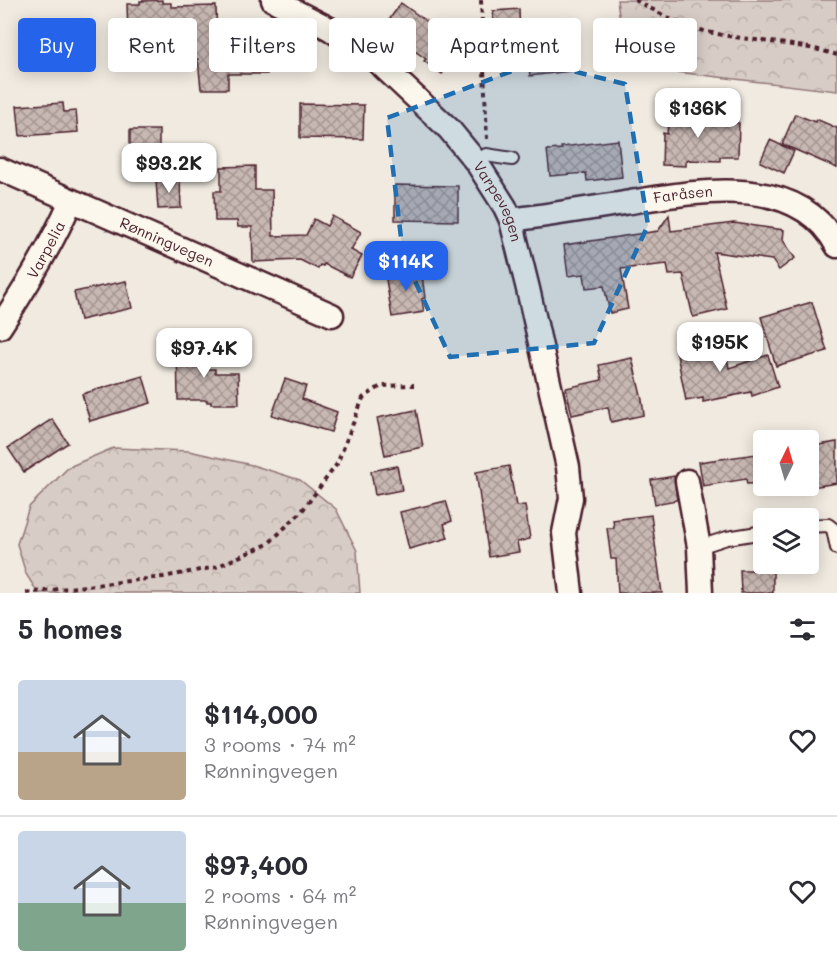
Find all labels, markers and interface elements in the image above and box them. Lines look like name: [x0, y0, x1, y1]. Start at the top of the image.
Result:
chip: Buy: [18, 18, 96, 72]
chip: Rent: [108, 18, 197, 72]
chip: Filters: [209, 18, 317, 72]
chip: New: [329, 18, 416, 72]
chip: Apartment: [428, 18, 581, 72]
chip: House: [593, 18, 697, 72]
pin: $136K: [656, 88, 740, 139]
text: $136K: [669, 94, 727, 120]
pin: $93.2K: [120, 143, 218, 194]
text: $93.2K: [136, 149, 202, 175]
street label: Varpevegen: [469, 157, 527, 244]
street label: Faråsen: [652, 181, 713, 207]
street label: Rønningvegen: [117, 212, 217, 271]
street label: Varpelia: [22, 217, 69, 282]
pin: $114K: [364, 241, 448, 292]
text: $114K: [378, 247, 434, 273]
pin: $195K: [678, 322, 762, 373]
pin: $97.4K: [155, 328, 253, 379]
text: $195K: [691, 328, 749, 354]
text: $97.4K: [170, 334, 238, 360]
north arrow: [753, 430, 819, 496]
map controls: [753, 430, 819, 574]
button: layers: [753, 508, 819, 574]
text: 5 homes: [18, 612, 123, 646]
icon: filters: [786, 613, 819, 646]
text: $114,000: [204, 697, 318, 731]
icon: home: [66, 704, 138, 776]
icon: heart: [786, 724, 819, 757]
text: 3 rooms · 74 m²: [204, 731, 356, 757]
text: Rønningvegen: [204, 757, 338, 783]
text: $97,400: [204, 848, 308, 882]
icon: home: [66, 855, 138, 927]
icon: heart: [786, 875, 819, 908]
text: 2 rooms · 64 m²: [204, 882, 356, 908]
text: Rønningvegen: [204, 908, 338, 934]

